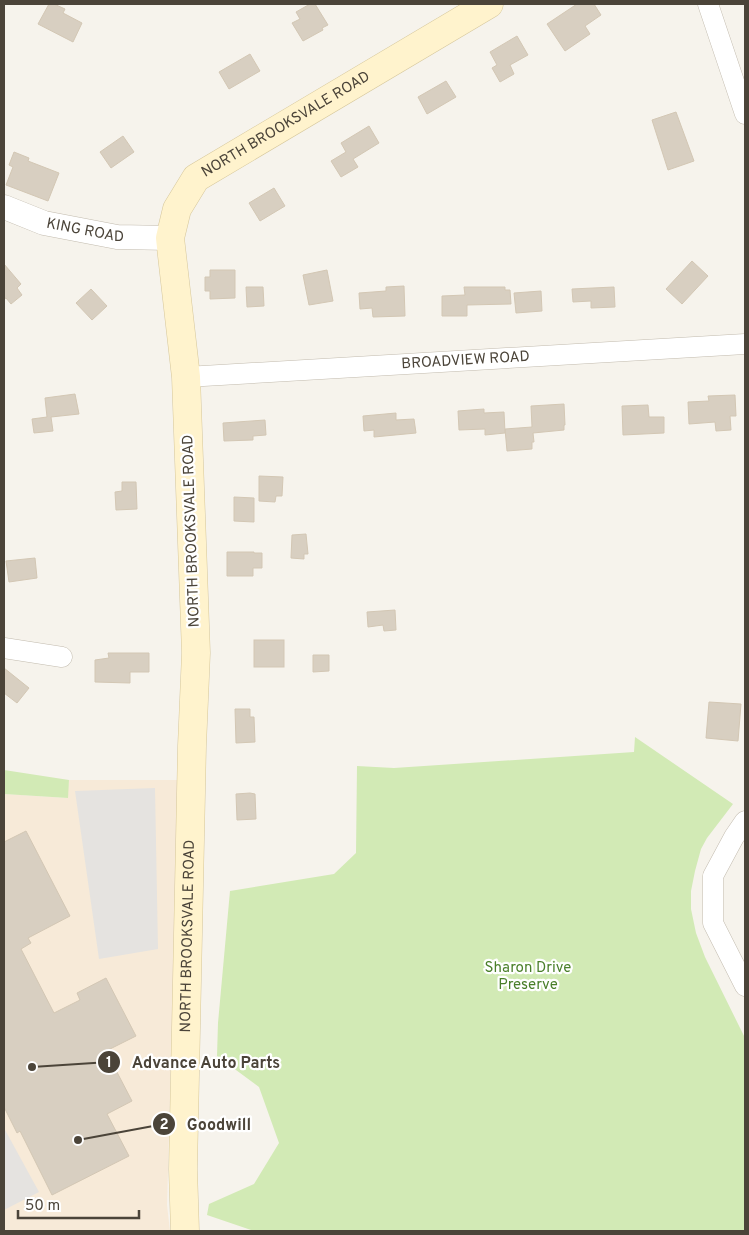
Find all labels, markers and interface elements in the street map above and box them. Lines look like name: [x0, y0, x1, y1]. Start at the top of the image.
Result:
street label: NORTH BROOKSVALE ROAD: [198, 67, 374, 182]
street label: KING ROAD: [45, 214, 124, 247]
street label: BROADVIEW ROAD: [401, 347, 530, 374]
street label: NORTH BROOKSVALE ROAD: [179, 434, 205, 628]
street label: NORTH BROOKSVALE ROAD: [176, 839, 200, 1033]
park label: Sharon Drive Preserve: [485, 959, 571, 995]
callout: Advance Auto Parts: [97, 1046, 291, 1077]
text: 1: [106, 1054, 112, 1073]
text: Advance Auto Parts: [132, 1054, 280, 1074]
callout: Goodwill: [152, 1109, 261, 1140]
text: 2: [159, 1116, 169, 1135]
text: Goodwill: [187, 1116, 251, 1136]
scale bar: [18, 1188, 139, 1220]
text: 50 m: [25, 1197, 60, 1216]

